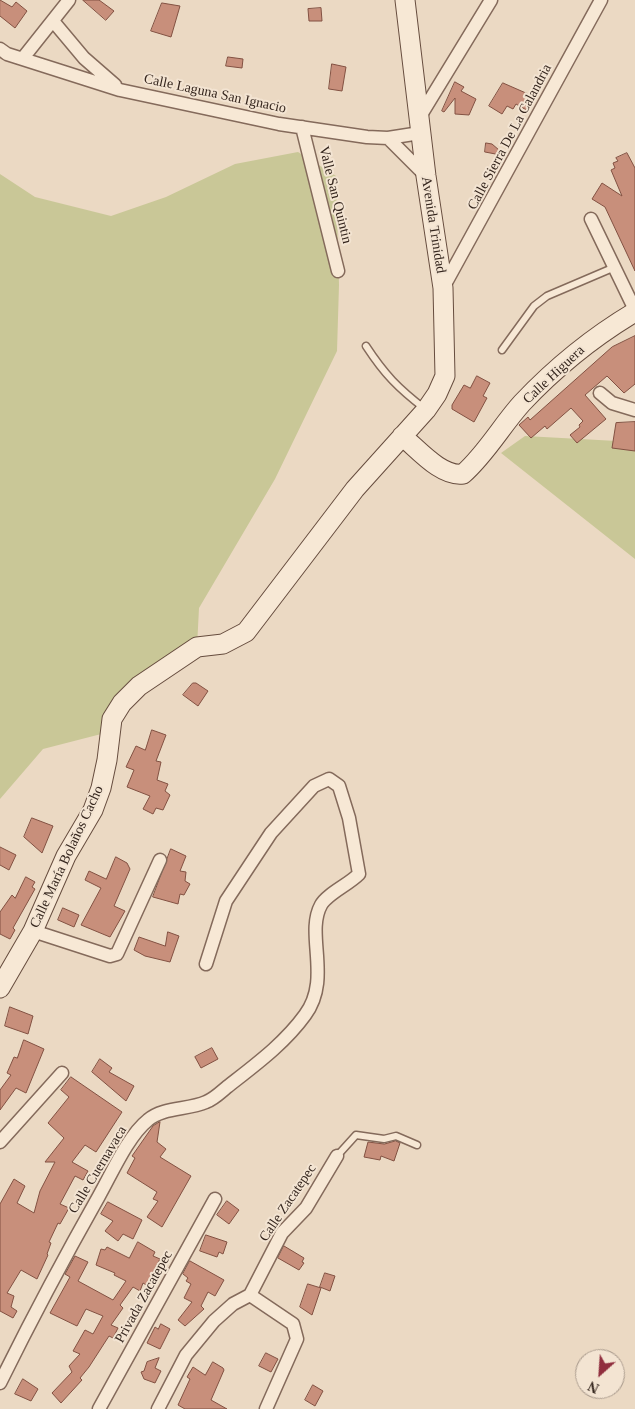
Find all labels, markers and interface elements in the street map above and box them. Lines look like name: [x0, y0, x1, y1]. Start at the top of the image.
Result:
street label: Calle Sierra De La Calandria: [464, 61, 556, 213]
street label: Calle Laguna San Ignacio: [142, 71, 288, 117]
street label: Valle San Quintin: [315, 145, 355, 245]
street label: Avenida Trinidad: [417, 175, 449, 275]
street label: Calle Higuera: [520, 342, 588, 408]
street label: Calle María Bolaños Cacho: [27, 783, 107, 931]
street label: Calle Cuernavaca: [65, 1123, 131, 1217]
street label: Calle Zacatepec: [256, 1161, 320, 1245]
street label: Privada Zacatepec: [112, 1248, 176, 1346]
north arrow: [575, 1349, 625, 1399]
text: N: [586, 1378, 601, 1396]

